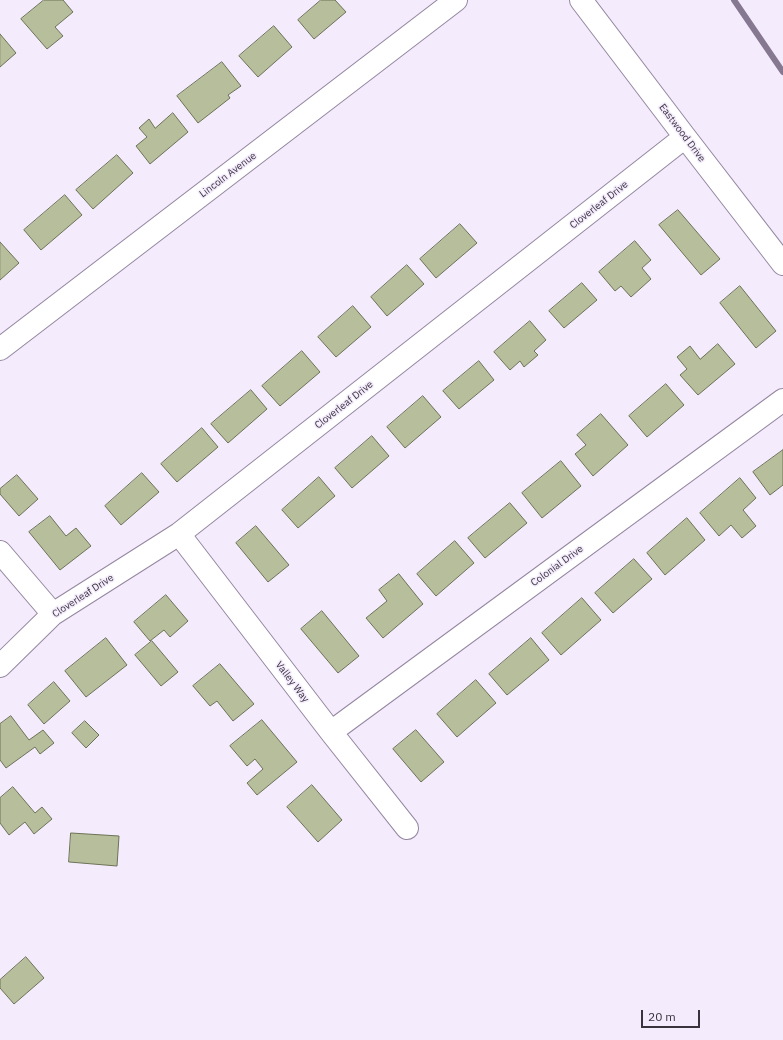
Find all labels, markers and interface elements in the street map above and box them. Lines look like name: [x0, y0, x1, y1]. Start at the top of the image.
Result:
street label: Eastwood Drive: [656, 102, 708, 164]
street label: Lincoln Avenue: [197, 150, 259, 200]
street label: Cloverleaf Drive: [567, 178, 631, 232]
street label: Cloverleaf Drive: [312, 378, 376, 432]
street label: Colonial Drive: [528, 543, 586, 589]
street label: Cloverleaf Drive: [50, 572, 116, 620]
street label: Valley Way: [273, 659, 311, 705]
scale bar: [643, 1002, 702, 1028]
text: 20 m: [648, 1009, 676, 1024]

